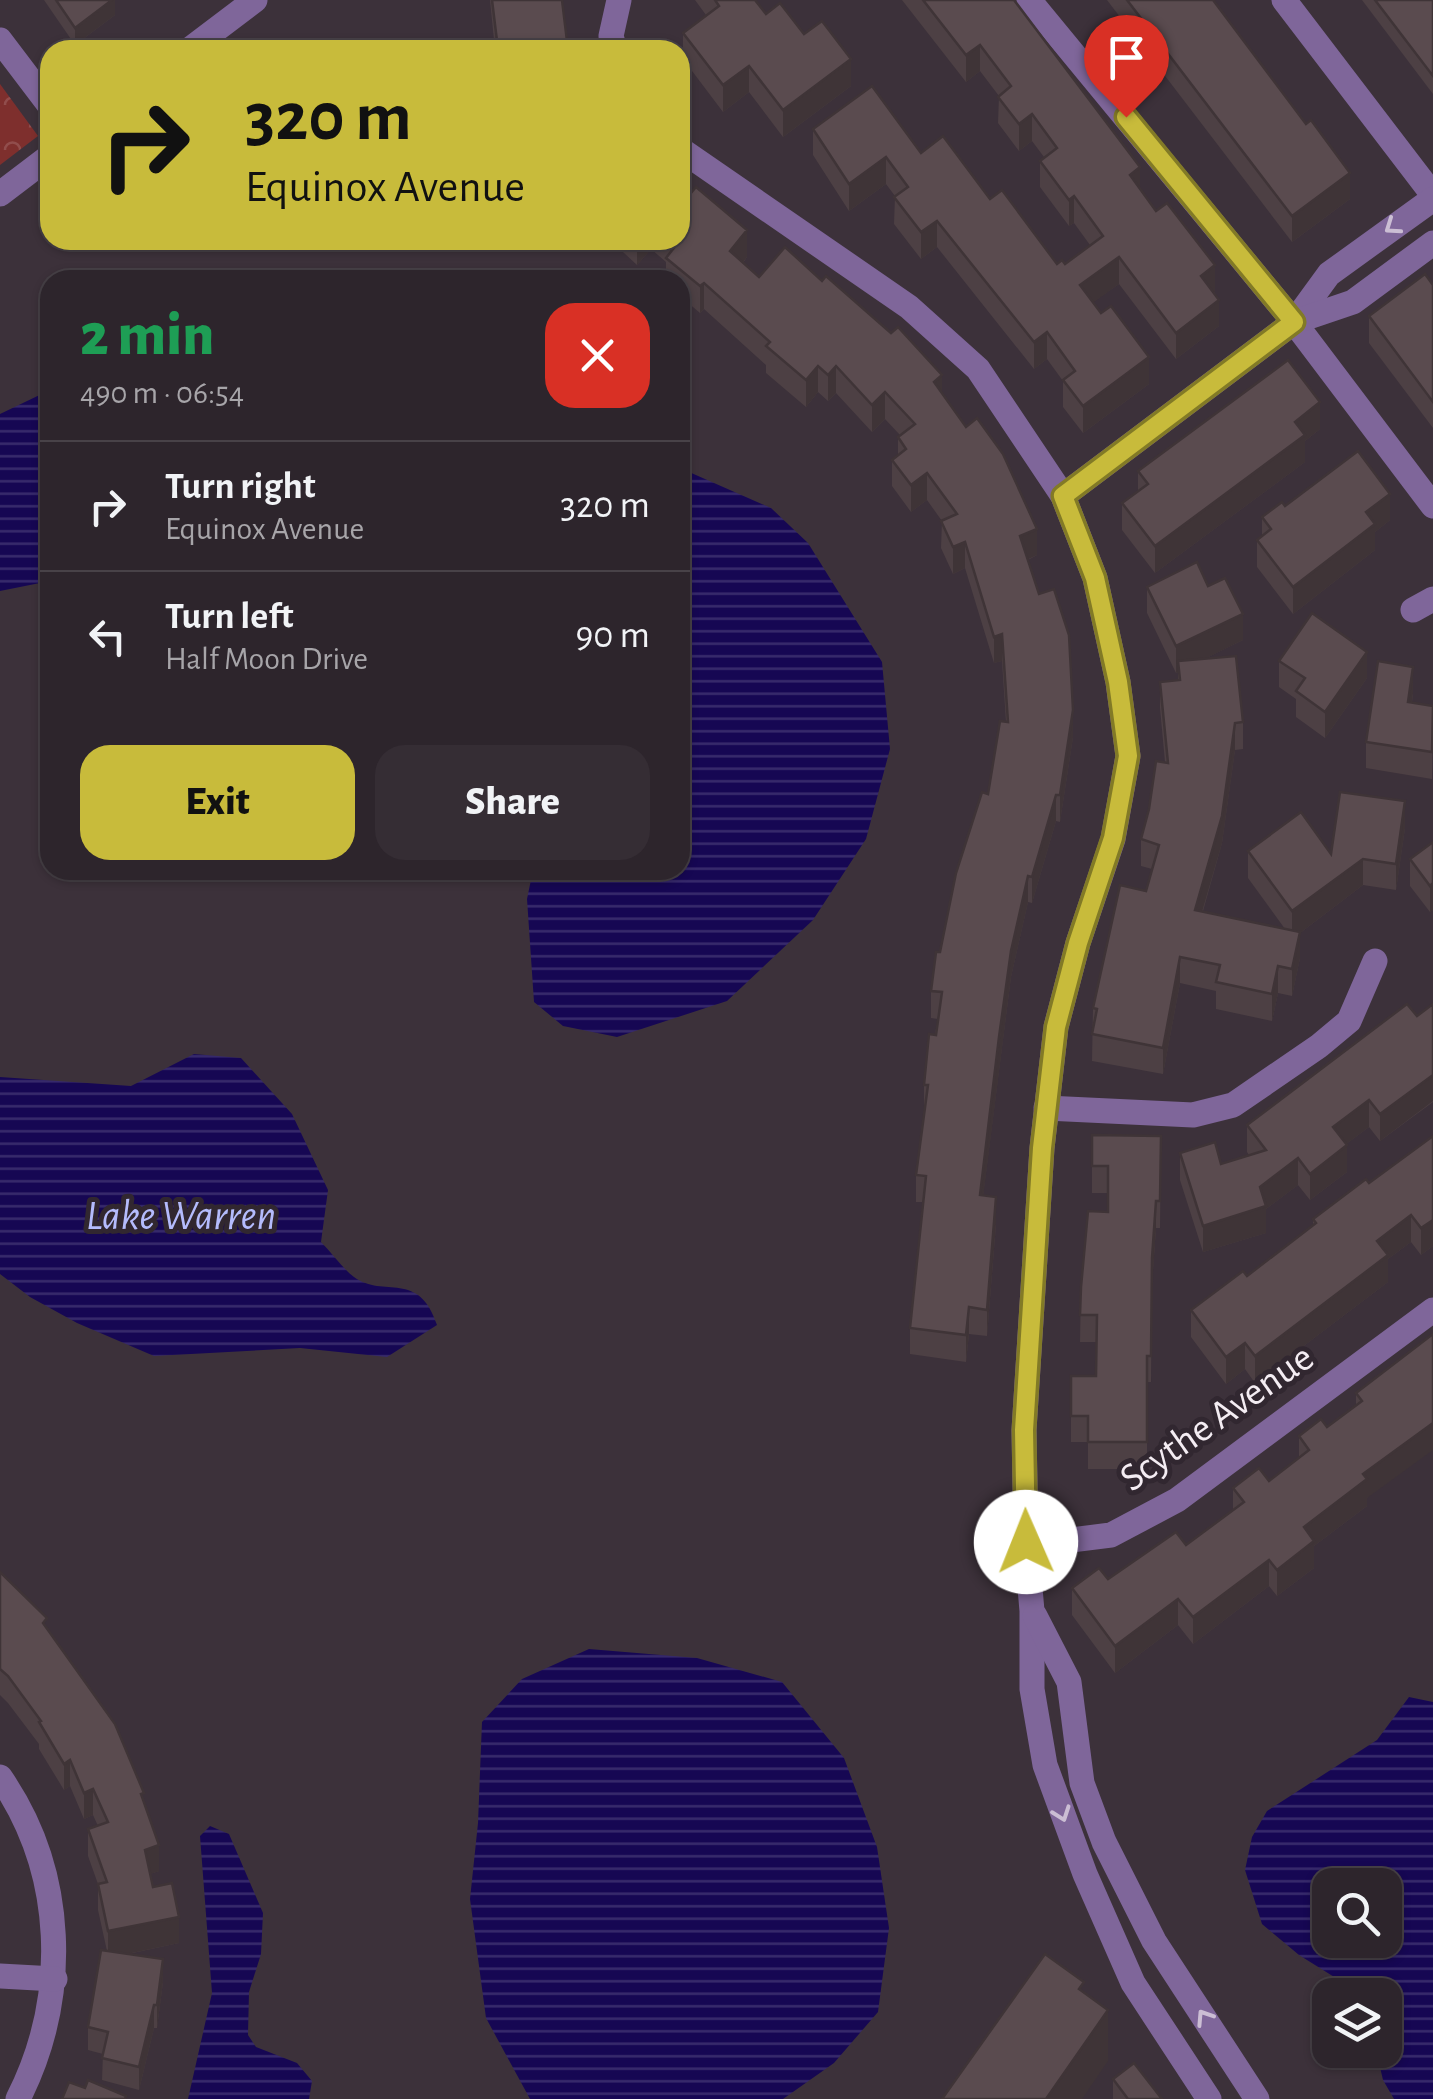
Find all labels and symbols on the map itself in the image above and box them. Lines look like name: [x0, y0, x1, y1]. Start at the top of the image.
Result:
pin: [1084, 15, 1169, 118]
one-way arrow: [1384, 215, 1403, 233]
water label: Lake Warren: [86, 1195, 276, 1237]
street label: Scythe Avenue: [1113, 1337, 1321, 1499]
position arrow: [974, 1490, 1078, 1594]
one-way arrow: [1050, 1804, 1071, 1821]
one-way arrow: [1197, 2010, 1216, 2028]

